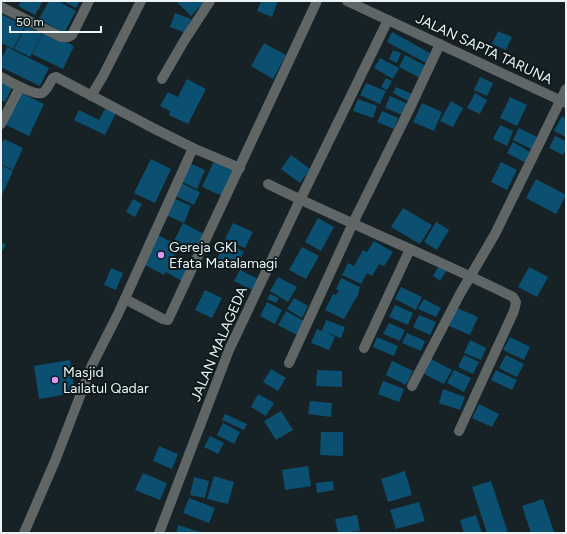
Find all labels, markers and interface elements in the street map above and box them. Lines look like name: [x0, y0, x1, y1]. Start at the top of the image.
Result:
scale bar: [10, 8, 101, 34]
street label: JALAN SAPTA TARUNA: [413, 10, 556, 88]
text: 50 m: [16, 15, 44, 29]
place label: Gereja GKI Efata Matalamagi: [169, 239, 278, 272]
marker: Gereja GKI Efata Matalamagi: [156, 250, 166, 260]
street label: JALAN MALAGEDA: [187, 283, 251, 404]
place label: Masjid Lailatul Qadar: [63, 364, 149, 397]
marker: Masjid Lailatul Qadar: [50, 375, 60, 385]

